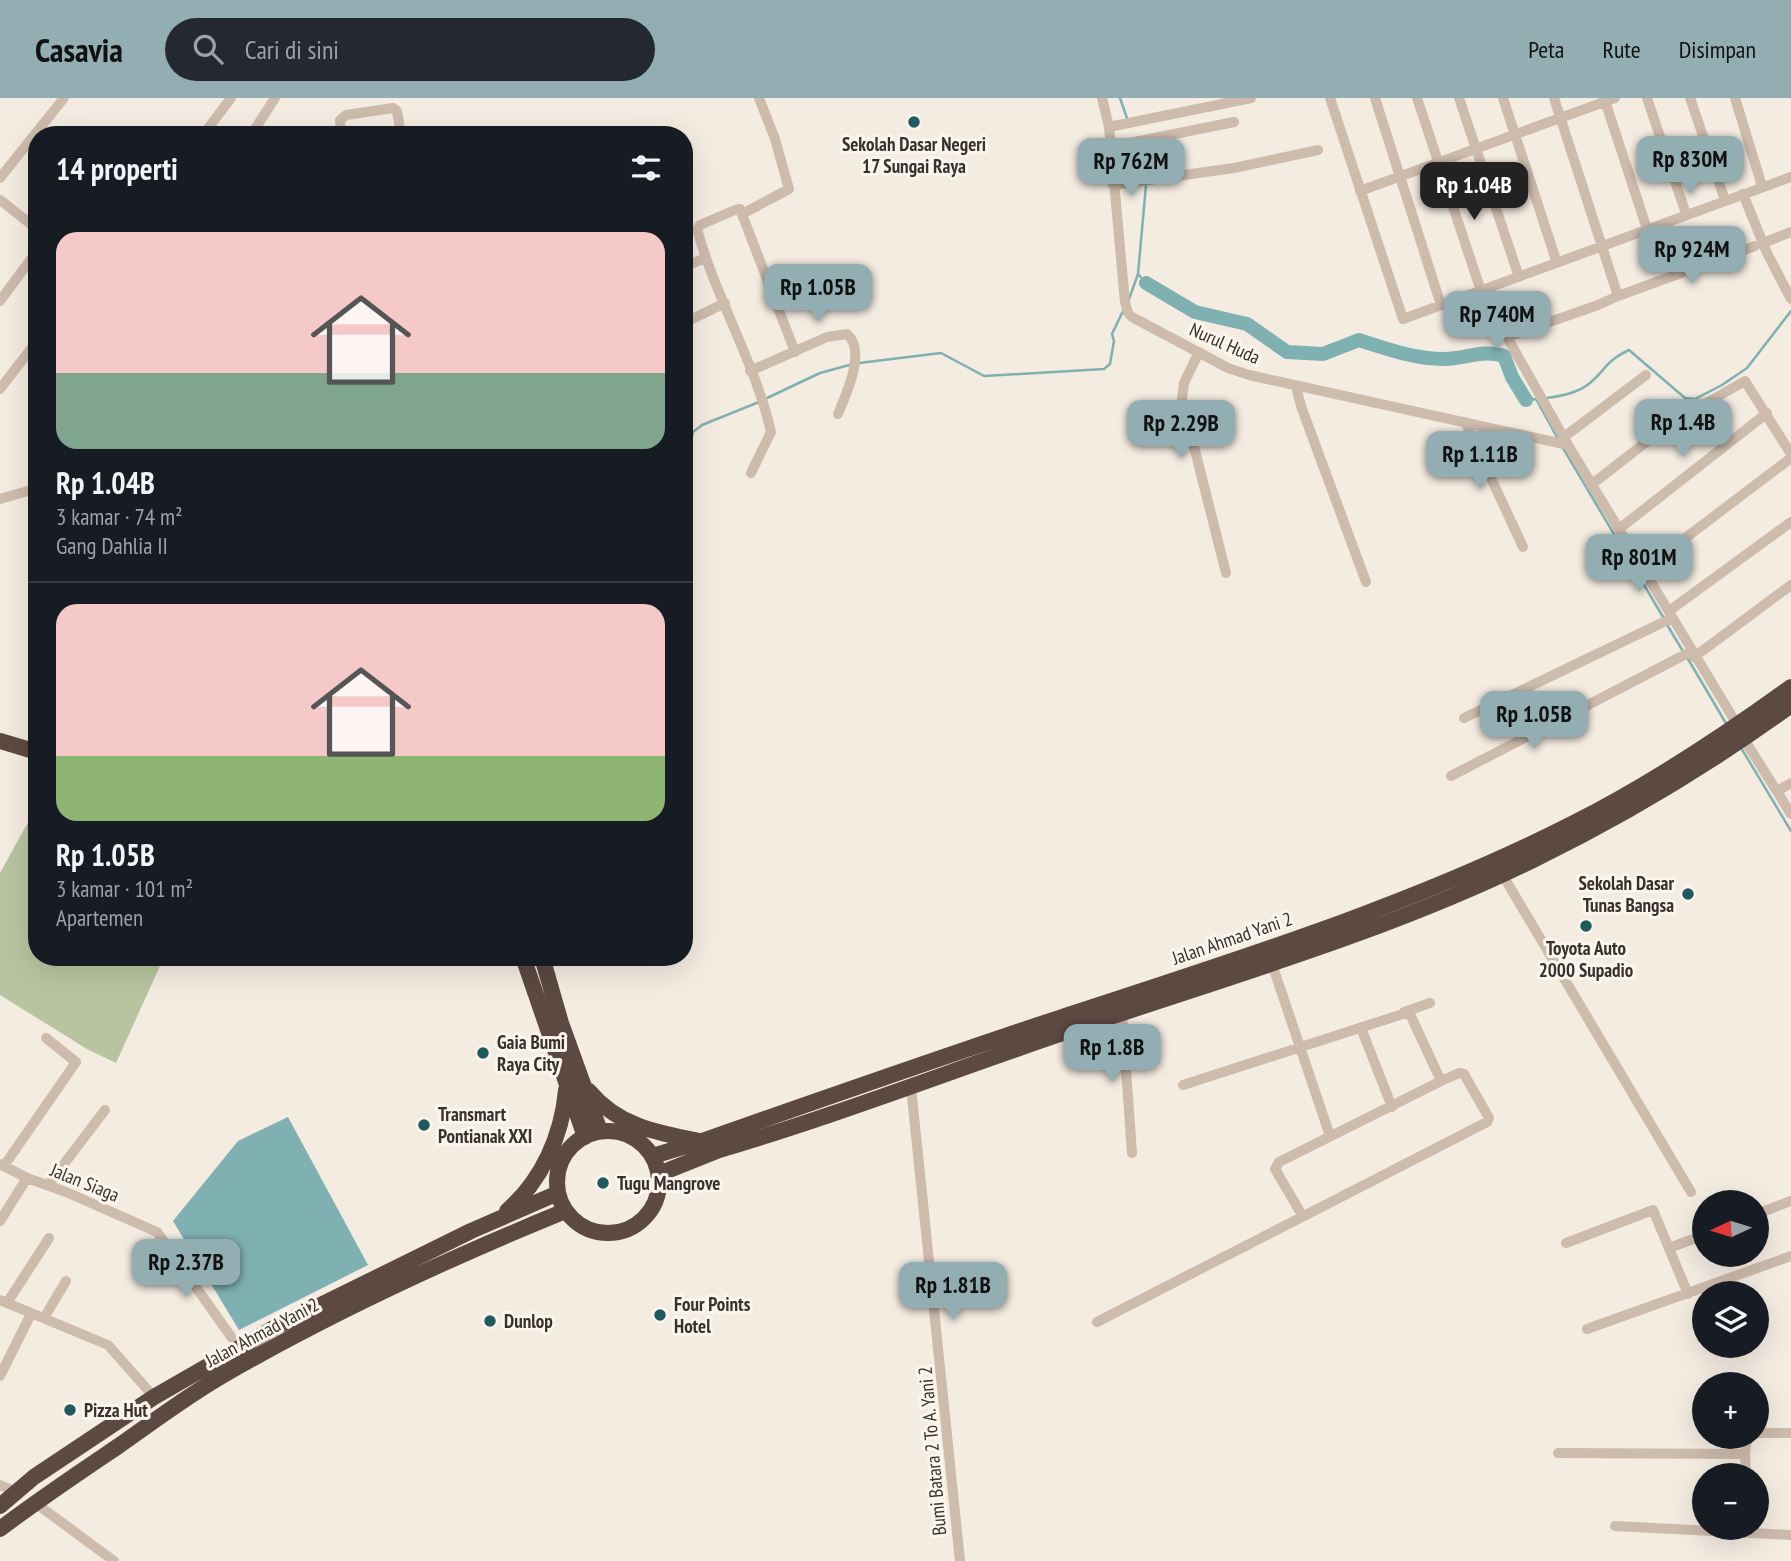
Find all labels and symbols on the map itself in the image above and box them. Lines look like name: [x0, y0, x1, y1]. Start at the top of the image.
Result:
marker: Sekolah Dasar Negeri 17 Sungai Raya: [906, 114, 922, 130]
place label: Sekolah Dasar Negeri 17 Sungai Raya: [842, 132, 986, 178]
pin: Rp 830M: [1625, 136, 1755, 196]
pin: Rp 762M: [1066, 139, 1196, 198]
pin: Rp 1.04B: [1402, 162, 1546, 222]
pin: Rp 924M: [1627, 226, 1757, 286]
pin: Rp 1.05B: [746, 264, 890, 324]
pin: Rp 740M: [1432, 292, 1562, 351]
street label: Nurul Huda: [1186, 317, 1264, 369]
pin: Rp 2.29B: [1109, 400, 1253, 460]
pin: Rp 1.4B: [1618, 400, 1748, 459]
pin: Rp 1.11B: [1408, 432, 1552, 491]
pin: Rp 801M: [1574, 534, 1704, 594]
pin: Rp 1.05B: [1462, 692, 1606, 751]
place label: Sekolah Dasar Tunas Bangsa: [1578, 871, 1674, 917]
marker: Sekolah Dasar Tunas Bangsa: [1680, 886, 1696, 902]
street label: Jalan Ahmad Yani 2: [1168, 906, 1295, 970]
marker: Toyota Auto 2000 Supadio: [1578, 918, 1594, 934]
place label: Toyota Auto 2000 Supadio: [1539, 936, 1633, 982]
pin: Rp 1.8B: [1047, 1024, 1177, 1084]
place label: Gaia Bumi Raya City: [497, 1030, 565, 1076]
marker: Gaia Bumi Raya City: [475, 1045, 491, 1061]
place label: Transmart Pontianak XXI: [438, 1102, 532, 1148]
marker: Transmart Pontianak XXI: [416, 1117, 432, 1133]
street label: Jalan Siaga: [46, 1157, 123, 1207]
place label: Tugu Mangrove: [617, 1171, 720, 1195]
marker: Tugu Mangrove: [595, 1175, 611, 1191]
north arrow: [1692, 1190, 1769, 1267]
pin: Rp 2.37B: [114, 1240, 258, 1299]
pin: Rp 1.81B: [881, 1262, 1025, 1322]
street label: Jalan Ahmad Yani 2: [200, 1292, 323, 1372]
place label: Four Points Hotel: [674, 1292, 751, 1338]
marker: Four Points Hotel: [652, 1307, 668, 1323]
place label: Dunlop: [504, 1309, 553, 1333]
marker: Dunlop: [482, 1313, 498, 1329]
street label: Bumi Batara 2 To A. Yani 2: [913, 1366, 951, 1536]
place label: Pizza Hut: [84, 1398, 148, 1422]
marker: Pizza Hut: [62, 1402, 78, 1418]

